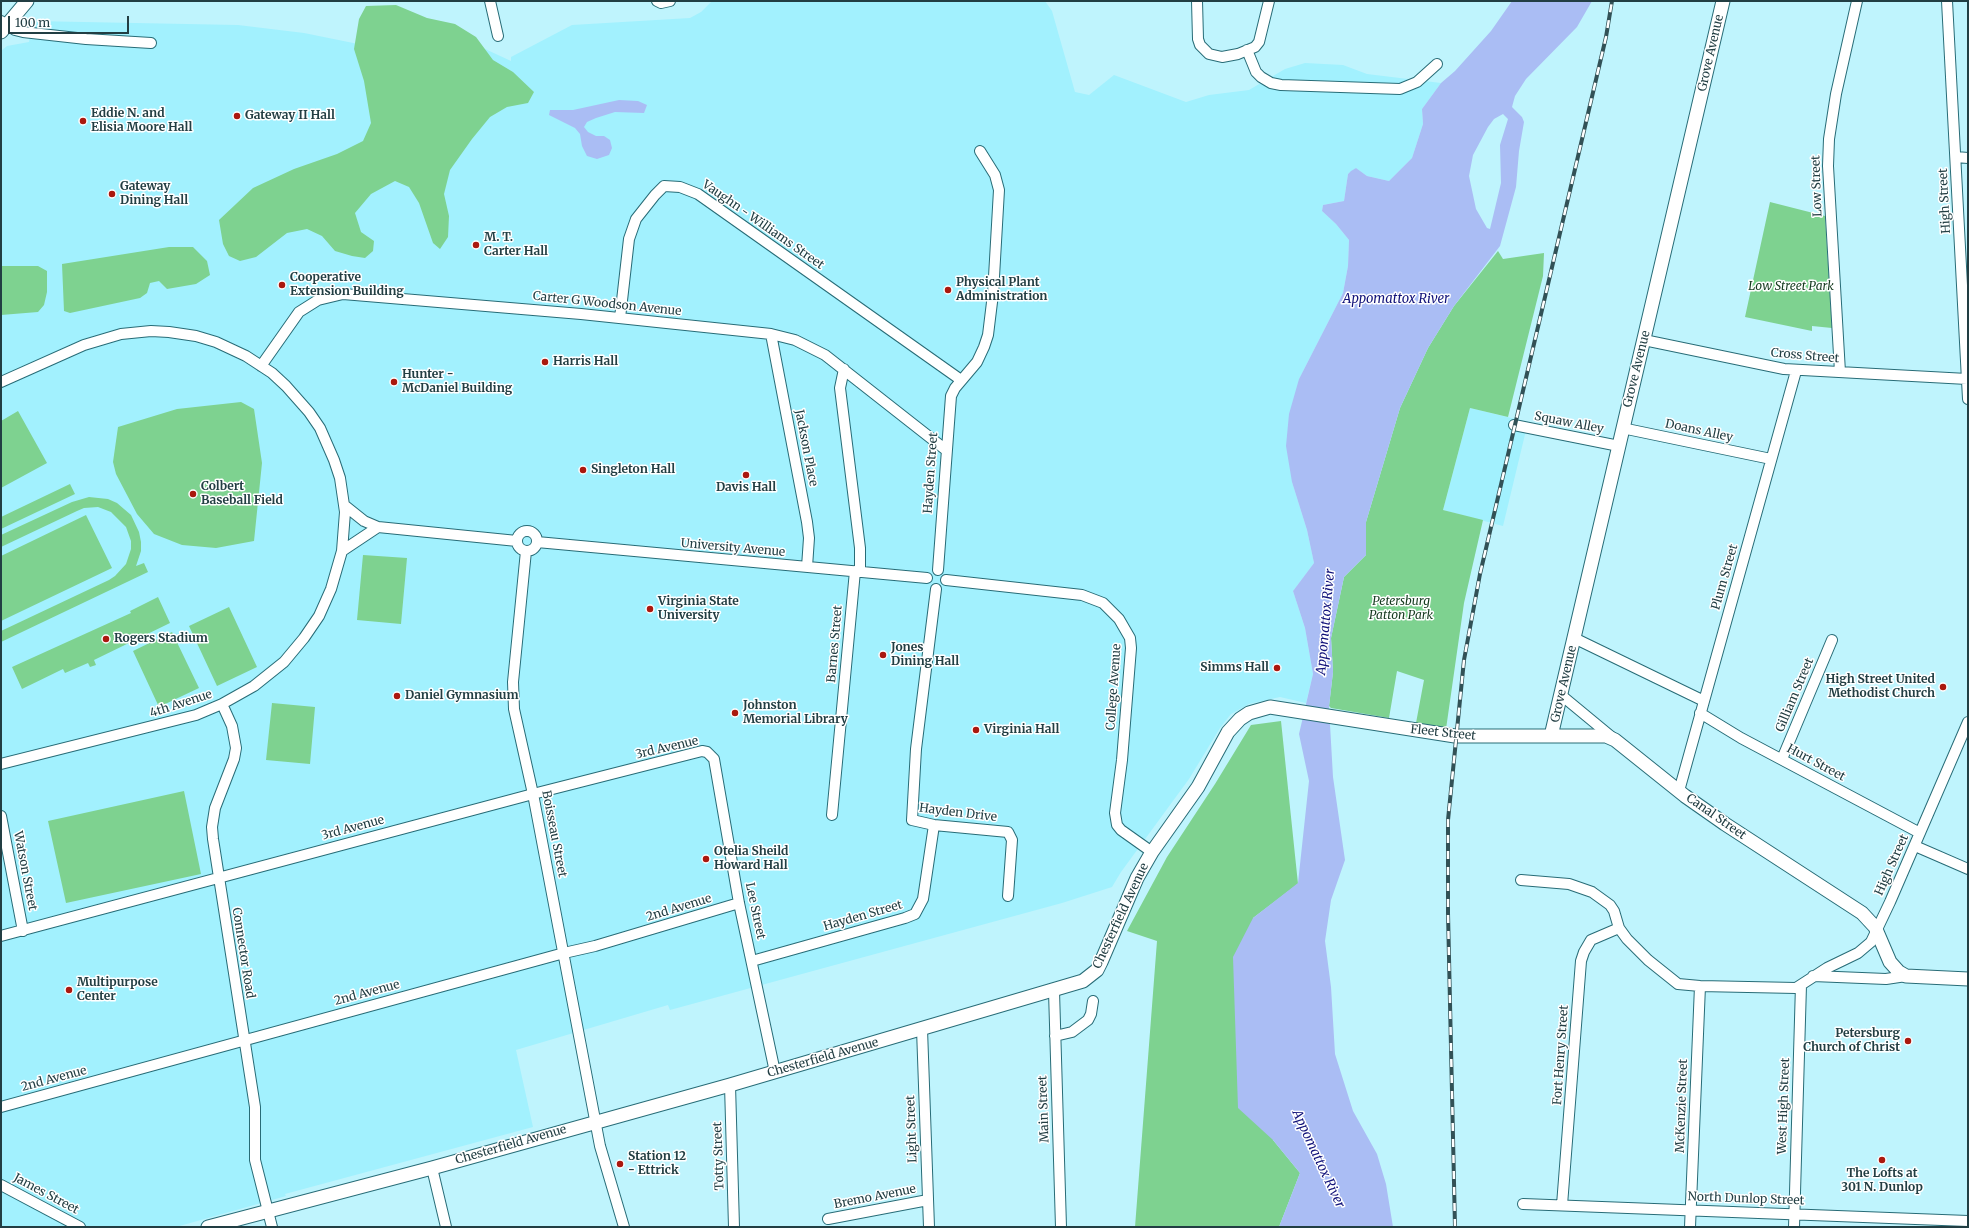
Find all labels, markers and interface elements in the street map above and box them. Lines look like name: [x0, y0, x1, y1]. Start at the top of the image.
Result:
scale bar: [10, 8, 131, 34]
street label: Grove Avenue: [1695, 13, 1727, 93]
text: 100 m: [15, 15, 50, 30]
place label: Eddie N. and Elisia Moore Hall: [91, 107, 192, 135]
place label: Gateway II Hall: [245, 109, 335, 123]
marker: Gateway II Hall: [232, 111, 242, 121]
marker: Eddie N. and Elisia Moore Hall: [78, 116, 88, 126]
street label: Low Street: [1809, 155, 1825, 217]
street label: High Street: [1936, 168, 1954, 234]
street label: Vaughn - Williams Street: [699, 177, 827, 273]
place label: Gateway Dining Hall: [120, 180, 188, 208]
marker: Gateway Dining Hall: [107, 189, 117, 199]
place label: M. T. Carter Hall: [484, 231, 548, 259]
marker: M. T. Carter Hall: [471, 240, 481, 250]
place label: Cooperative Extension Building: [290, 271, 404, 299]
place label: Physical Plant Administration: [956, 276, 1047, 304]
marker: Cooperative Extension Building: [277, 280, 287, 290]
park label: Low Street Park: [1748, 280, 1834, 294]
marker: Physical Plant Administration: [943, 285, 953, 295]
street label: Carter G Woodson Avenue: [532, 289, 682, 319]
water label: Appomattox River: [1343, 291, 1449, 307]
street label: Grove Avenue: [1621, 329, 1653, 409]
street label: Cross Street: [1770, 346, 1840, 366]
place label: Harris Hall: [553, 355, 618, 369]
marker: Harris Hall: [540, 357, 550, 367]
place label: Hunter - McDaniel Building: [402, 368, 512, 396]
marker: Hunter - McDaniel Building: [389, 377, 399, 387]
street label: Jackson Place: [792, 408, 820, 488]
street label: Squaw Alley: [1533, 409, 1605, 437]
street label: Doans Alley: [1664, 417, 1734, 445]
street label: Hayden Street: [921, 432, 941, 514]
place label: Singleton Hall: [591, 463, 675, 477]
marker: Singleton Hall: [578, 465, 588, 475]
marker: Davis Hall: [741, 470, 751, 480]
place label: Colbert Baseball Field: [201, 480, 283, 508]
place label: Davis Hall: [716, 481, 776, 495]
marker: Colbert Baseball Field: [188, 489, 198, 499]
street label: University Avenue: [680, 536, 786, 560]
street label: Plum Street: [1709, 542, 1741, 612]
water label: Appomattox River: [1314, 568, 1338, 676]
place label: Virginia State University: [658, 595, 739, 623]
park label: Petersburg Patton Park: [1369, 595, 1433, 623]
marker: Virginia State University: [645, 604, 655, 614]
street label: Barnes Street: [824, 605, 846, 683]
place label: Rogers Stadium: [114, 632, 208, 646]
marker: Rogers Stadium: [101, 634, 111, 644]
place label: Jones Dining Hall: [891, 641, 959, 669]
street label: College Avenue: [1104, 643, 1124, 731]
street label: Grove Avenue: [1548, 644, 1580, 724]
marker: Jones Dining Hall: [878, 650, 888, 660]
street label: Gilliam Street: [1773, 656, 1817, 734]
place label: Simms Hall: [1200, 661, 1269, 675]
marker: Simms Hall: [1272, 663, 1282, 673]
place label: High Street United Methodist Church: [1826, 673, 1935, 701]
marker: High Street United Methodist Church: [1938, 682, 1948, 692]
street label: 4th Avenue: [148, 687, 214, 721]
place label: Daniel Gymnasium: [405, 689, 519, 703]
marker: Daniel Gymnasium: [392, 691, 402, 701]
place label: Johnston Memorial Library: [743, 699, 848, 727]
marker: Johnston Memorial Library: [730, 708, 740, 718]
street label: Fleet Street: [1410, 722, 1476, 744]
place label: Virginia Hall: [984, 723, 1059, 737]
marker: Virginia Hall: [971, 725, 981, 735]
street label: 3rd Avenue: [634, 734, 700, 762]
street label: Hurt Street: [1784, 742, 1848, 784]
street label: Boisseau Street: [539, 789, 569, 879]
street label: Canal Street: [1683, 791, 1749, 843]
street label: Hayden Drive: [918, 801, 998, 825]
street label: 3rd Avenue: [320, 813, 386, 843]
street label: Watson Street: [10, 830, 40, 912]
street label: High Street: [1872, 832, 1912, 898]
place label: Otelia Sheild Howard Hall: [714, 845, 788, 873]
marker: Otelia Sheild Howard Hall: [701, 854, 711, 864]
street label: Chesterfield Avenue: [1090, 861, 1152, 971]
street label: Lee Street: [742, 881, 768, 941]
street label: 2nd Avenue: [645, 891, 713, 925]
street label: Hayden Street: [822, 898, 904, 934]
street label: Connector Road: [229, 906, 257, 1000]
place label: Multipurpose Center: [77, 976, 158, 1004]
street label: 2nd Avenue: [333, 977, 401, 1009]
marker: Multipurpose Center: [64, 985, 74, 995]
street label: Fort Henry Street: [1550, 1005, 1572, 1105]
place label: Petersburg Church of Christ: [1803, 1027, 1900, 1055]
street label: Chesterfield Avenue: [766, 1035, 880, 1081]
marker: Petersburg Church of Christ: [1903, 1036, 1913, 1046]
street label: West High Street: [1775, 1057, 1793, 1155]
street label: McKenzie Street: [1673, 1059, 1691, 1153]
street label: 2nd Avenue: [20, 1063, 88, 1095]
street label: Main Street: [1036, 1075, 1052, 1143]
street label: Light Street: [904, 1095, 920, 1163]
water label: Appomattox River: [1288, 1107, 1348, 1211]
street label: Totty Street: [711, 1121, 727, 1191]
street label: Chesterfield Avenue: [454, 1122, 568, 1168]
place label: Station 12 - Ettrick: [628, 1150, 686, 1178]
marker: The Lofts at 301 N. Dunlop: [1877, 1155, 1887, 1165]
marker: Station 12 - Ettrick: [615, 1159, 625, 1169]
place label: The Lofts at 301 N. Dunlop: [1841, 1167, 1923, 1195]
street label: James Street: [11, 1171, 81, 1217]
street label: Bremo Avenue: [833, 1182, 917, 1212]
street label: North Dunlop Street: [1687, 1190, 1805, 1208]

